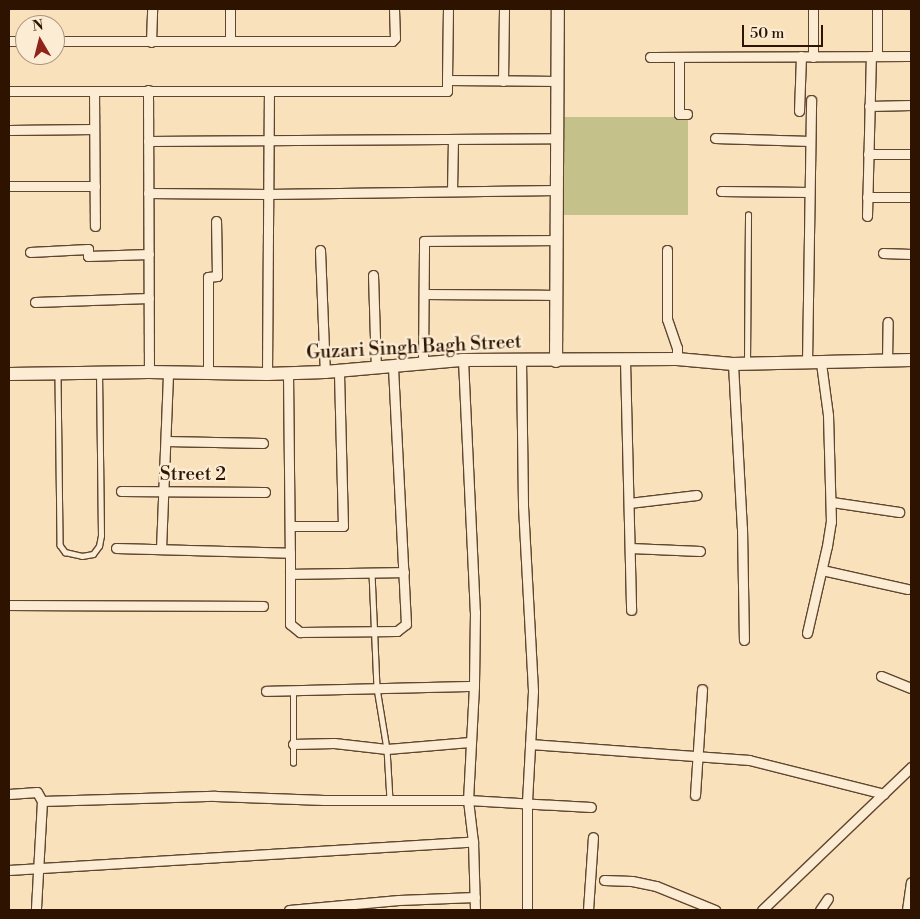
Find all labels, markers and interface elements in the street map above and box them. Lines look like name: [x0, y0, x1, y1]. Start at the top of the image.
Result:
north arrow: [15, 15, 65, 65]
scale bar: [745, 15, 826, 47]
text: N: [31, 16, 45, 36]
text: 50 m: [750, 24, 784, 43]
street label: Guzari Singh Bagh Street: [306, 331, 522, 365]
street label: Street 2: [160, 464, 226, 486]

